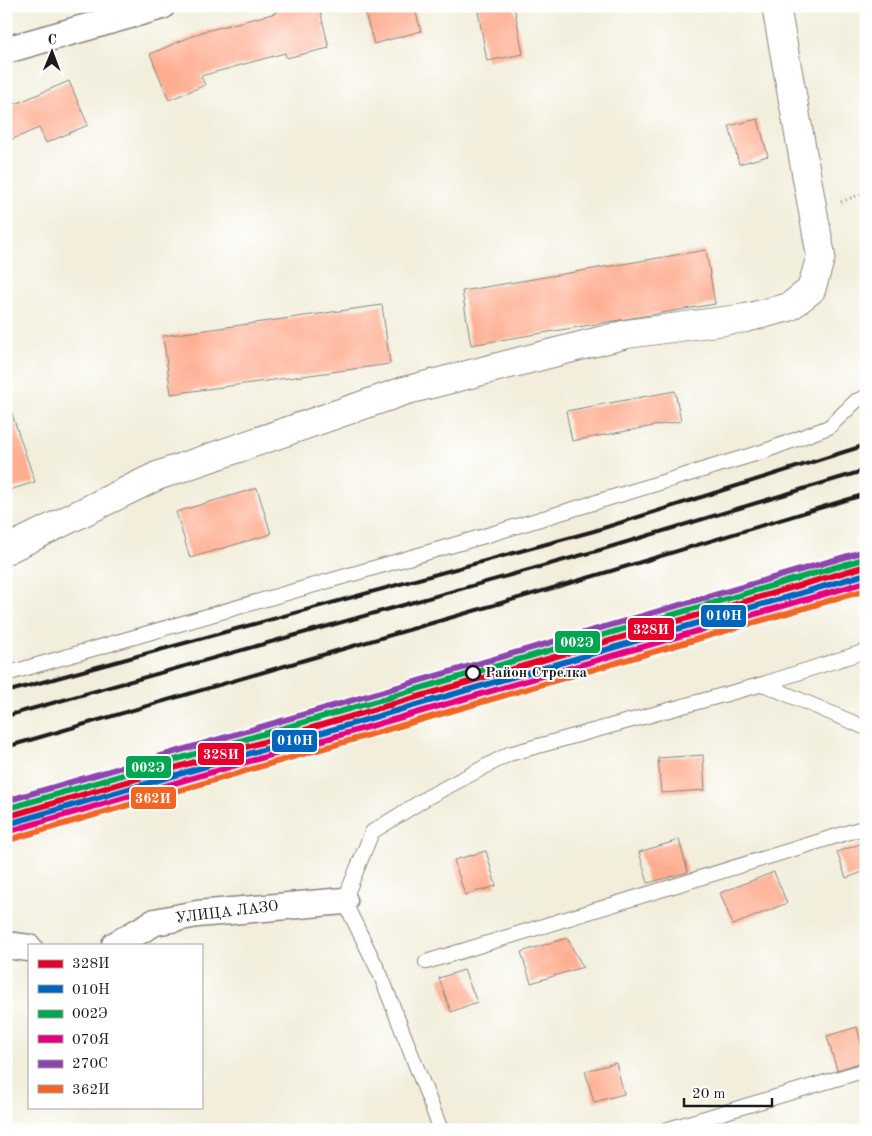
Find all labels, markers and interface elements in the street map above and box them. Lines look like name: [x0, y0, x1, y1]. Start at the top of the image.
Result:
north arrow: [28, 28, 78, 78]
text: С: [47, 33, 57, 47]
line badge: 010Н: [700, 604, 747, 628]
text: 010Н: [706, 609, 742, 623]
line badge: 328И: [627, 617, 675, 641]
text: 328И: [633, 623, 669, 637]
line badge: 002Э: [554, 630, 601, 654]
text: 002Э: [560, 636, 594, 650]
marker: Район Стрелка: [465, 665, 481, 681]
place label: Район Стрелка: [485, 666, 588, 681]
line badge: 010Н: [271, 729, 318, 753]
text: 010Н: [277, 734, 313, 748]
line badge: 328И: [197, 742, 245, 766]
text: 328И: [203, 748, 239, 762]
line badge: 002Э: [125, 755, 172, 779]
text: 002Э: [131, 761, 165, 775]
line badge: 362И: [130, 786, 177, 810]
text: 362И: [135, 792, 171, 806]
street label: УЛИЦА ЛАЗО: [175, 899, 279, 927]
legend: [28, 944, 202, 1108]
text: 328И: [72, 957, 110, 972]
text: 010Н: [72, 983, 110, 998]
text: 002Э: [72, 1007, 108, 1022]
text: 070Я: [72, 1033, 109, 1048]
text: 270С: [72, 1057, 108, 1072]
scale bar: [684, 1076, 772, 1108]
text: 362И: [72, 1083, 110, 1098]
text: 20 m: [692, 1087, 726, 1102]

